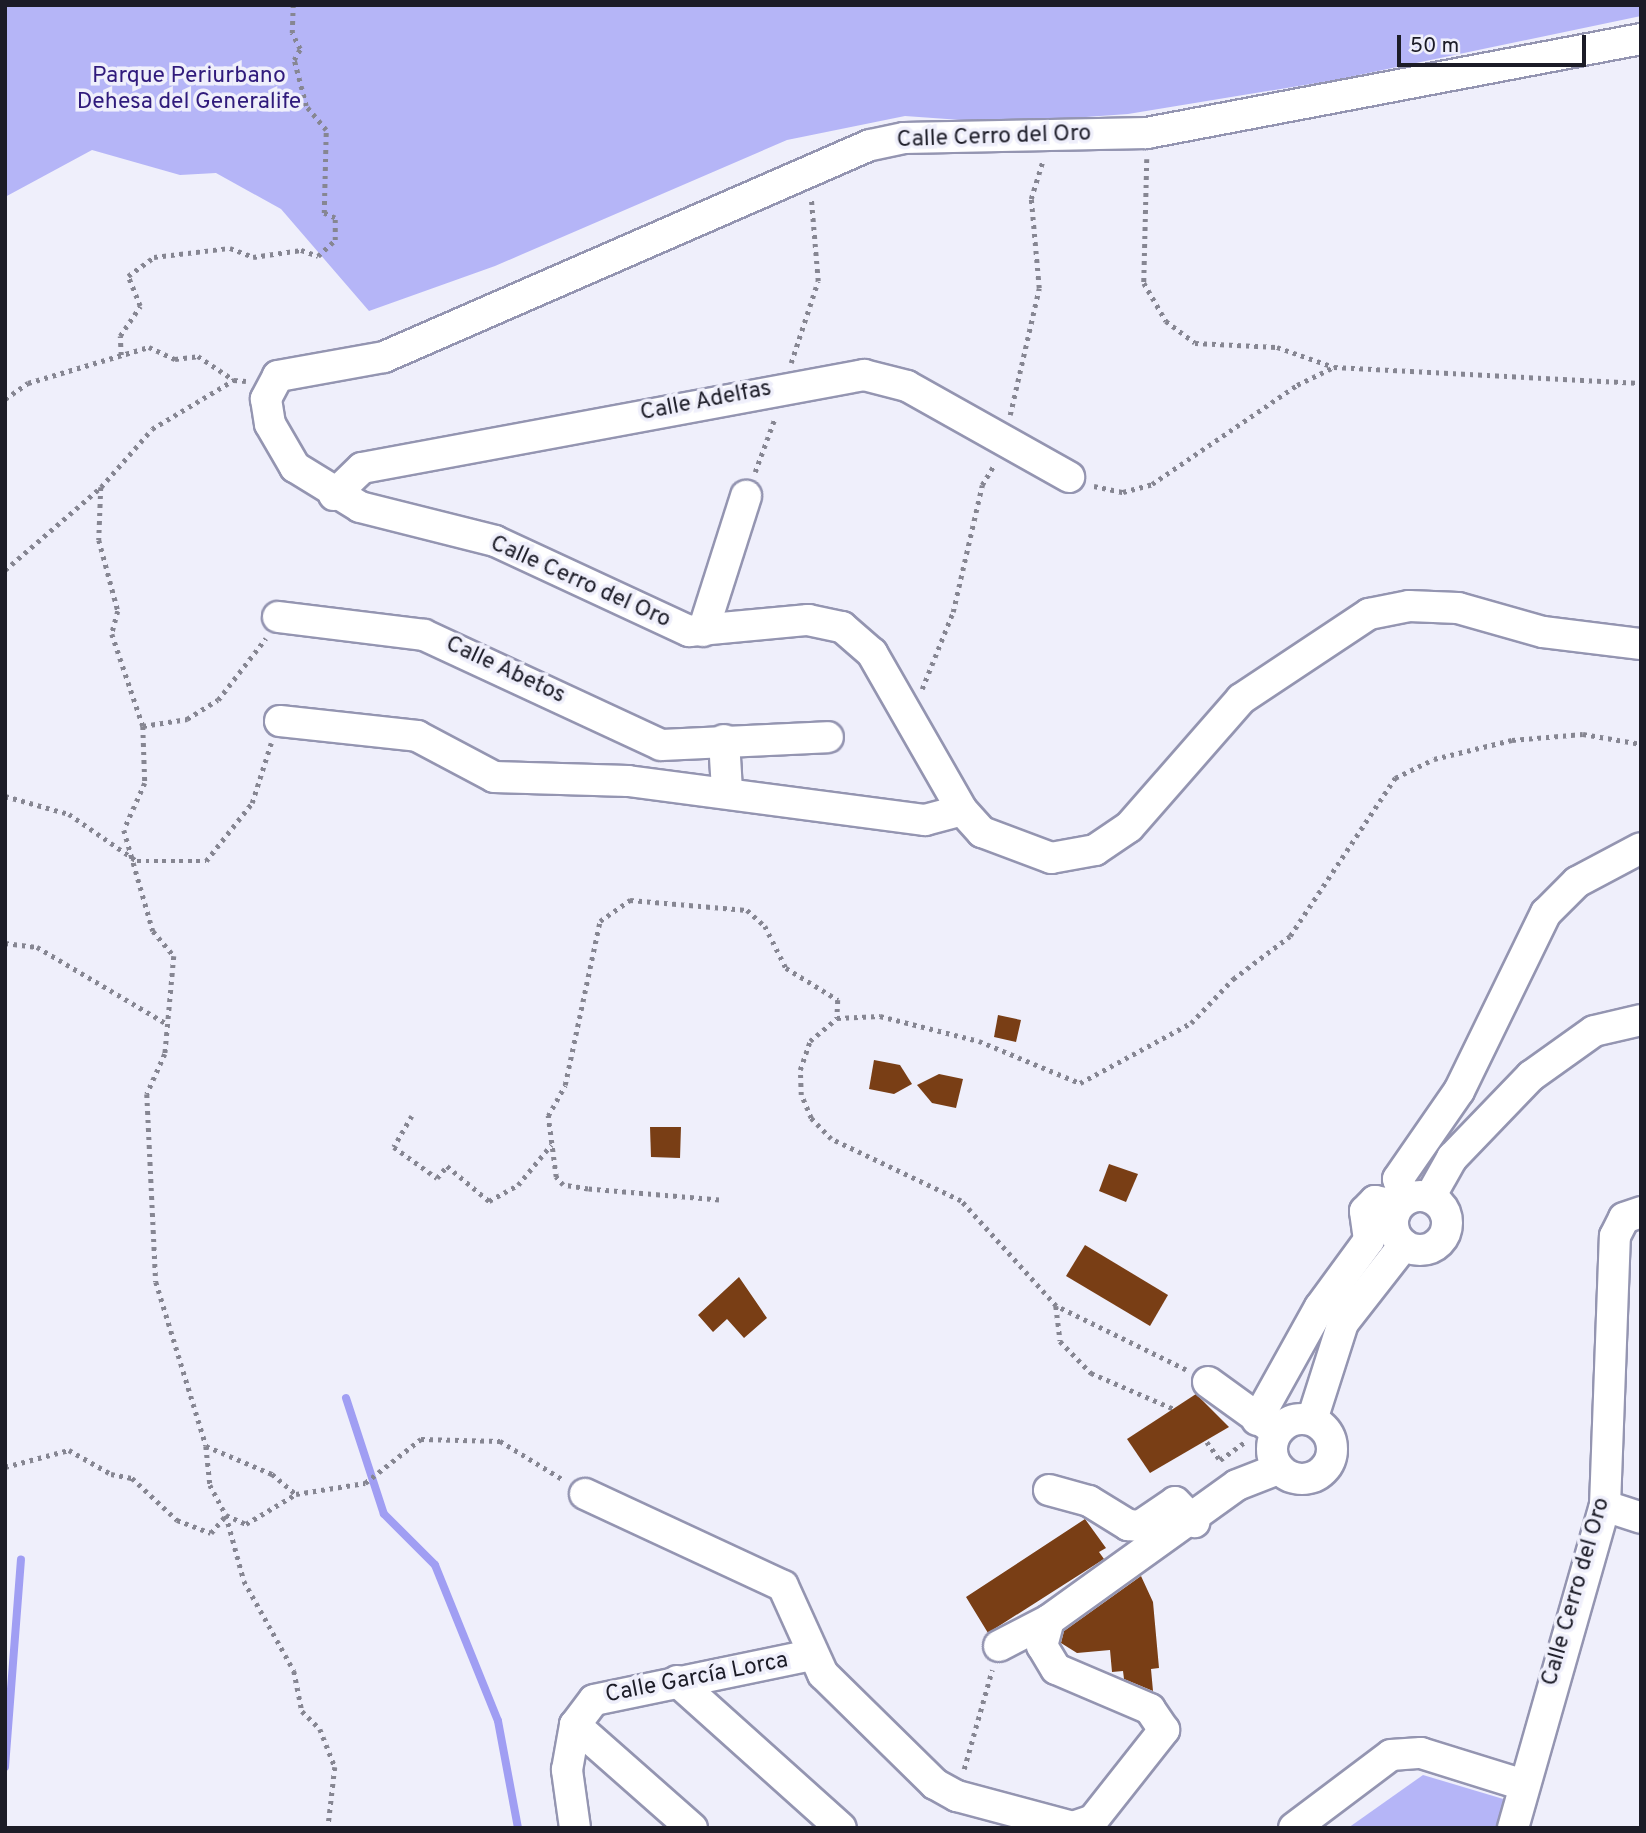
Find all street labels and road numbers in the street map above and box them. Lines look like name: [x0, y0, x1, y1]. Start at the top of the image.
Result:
street label: Calle Cerro del Oro: [896, 121, 1092, 155]
street label: Calle Adelfas: [638, 376, 774, 428]
street label: Calle Cerro del Oro: [485, 531, 675, 635]
street label: Calle Abetos: [440, 631, 570, 711]
street label: Calle Cerro del Oro: [1537, 1495, 1617, 1689]
street label: Calle García Lorca: [603, 1648, 791, 1710]

